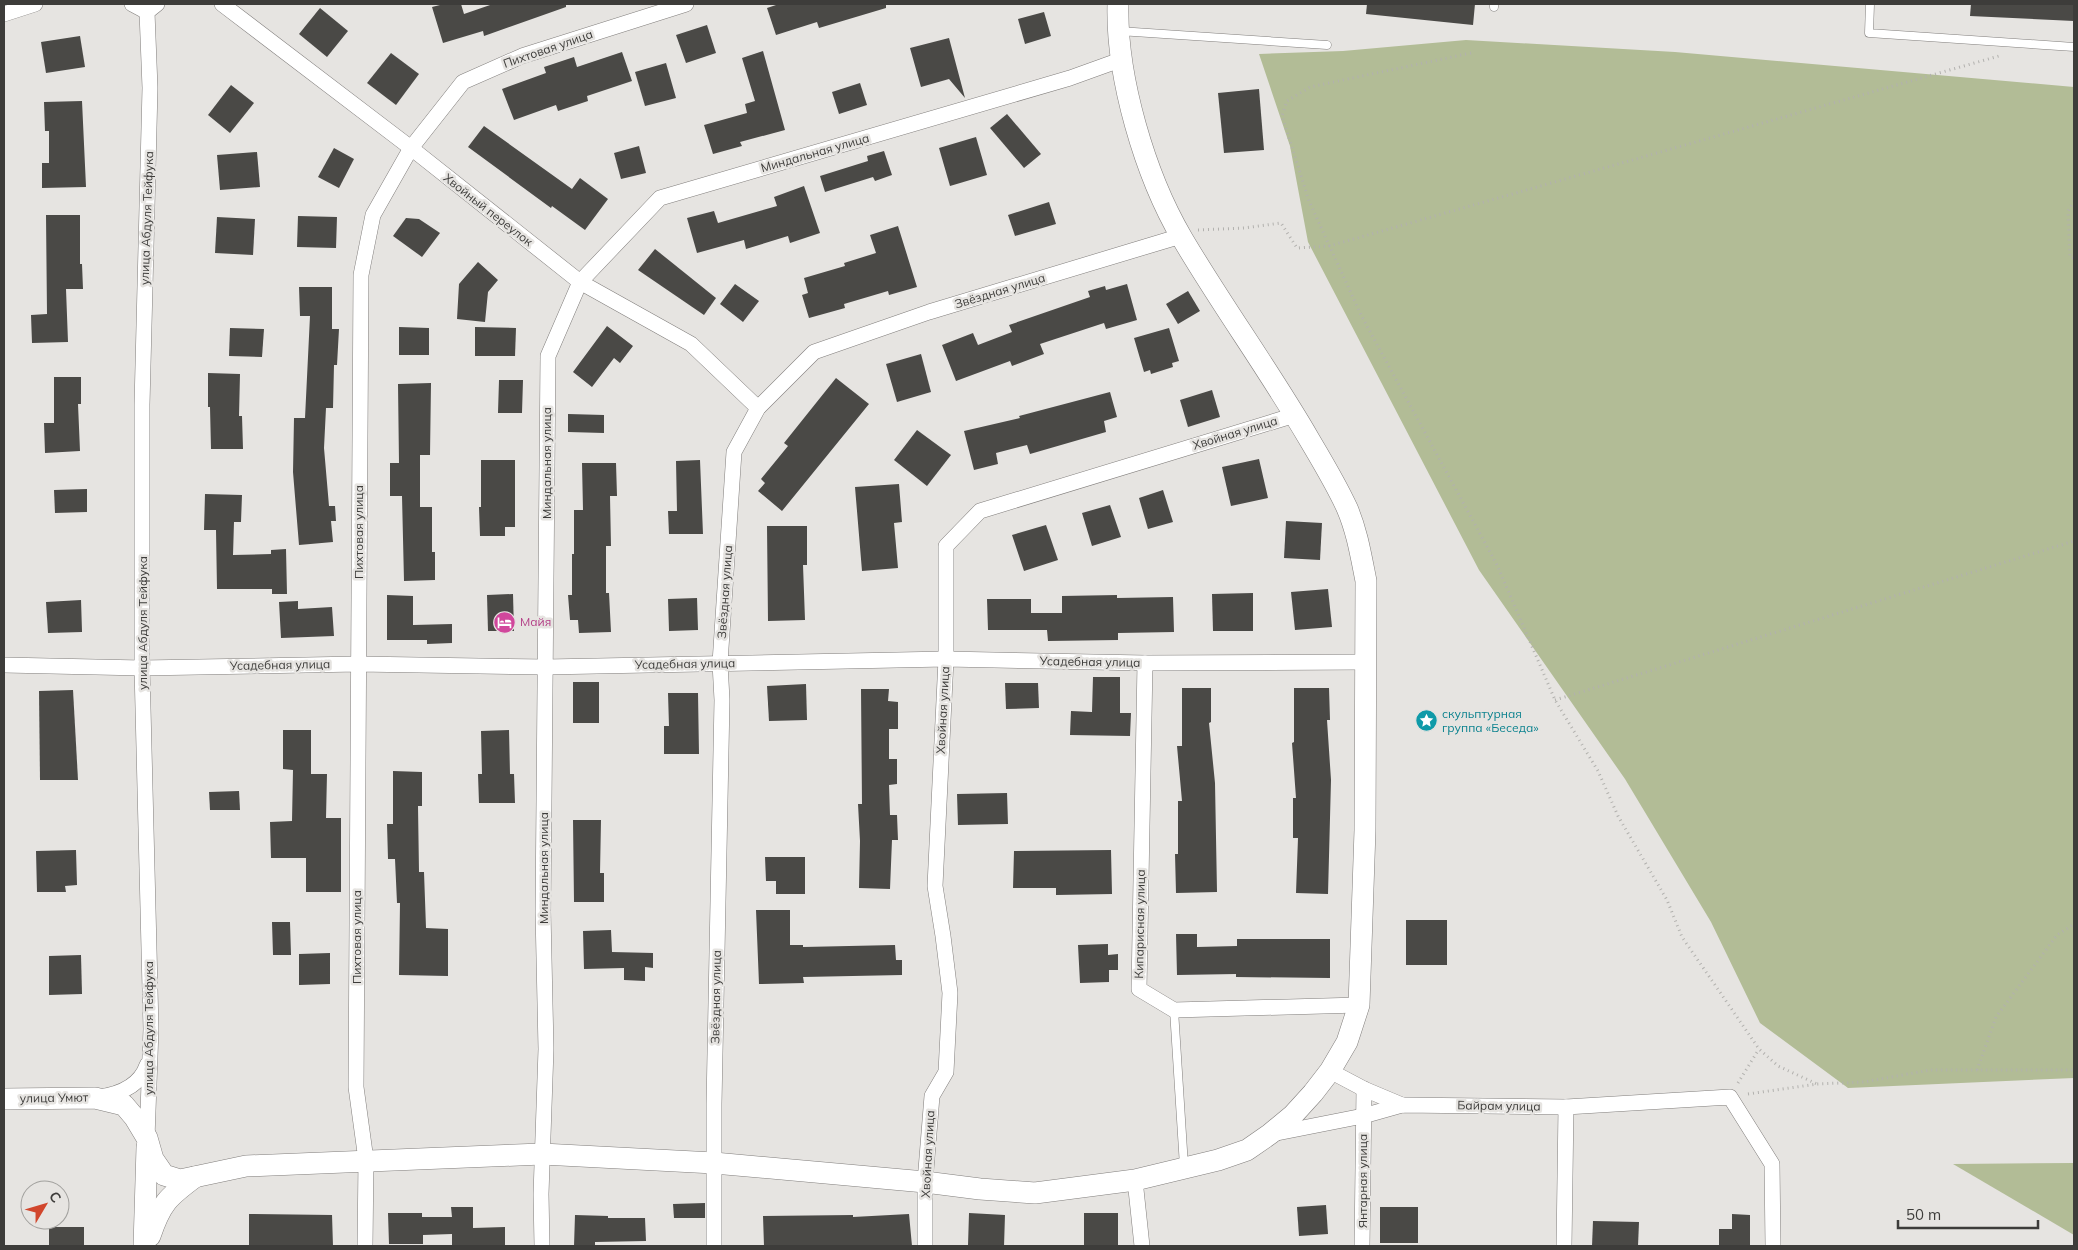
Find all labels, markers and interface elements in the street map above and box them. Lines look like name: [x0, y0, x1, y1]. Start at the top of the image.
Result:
street label: Пихтовая улица: [501, 26, 595, 71]
street label: Миндальная улица: [759, 130, 871, 175]
street label: улица Абдуля Тейфука: [137, 151, 156, 285]
street label: Хвойный переулок: [441, 170, 536, 249]
street label: Звёздная улица: [953, 270, 1047, 311]
street label: Миндальная улица: [539, 407, 554, 519]
street label: Хвойная улица: [1191, 413, 1279, 453]
street label: Пихтовая улица: [351, 485, 366, 579]
street label: Звёздная улица: [714, 545, 735, 639]
street label: улица Абдуля Тейфука: [135, 556, 150, 690]
hotel icon: Майя: [492, 610, 516, 634]
place label: Майя: [520, 614, 551, 629]
street label: Усадебная улица: [1039, 653, 1140, 670]
street label: Усадебная улица: [634, 655, 735, 672]
street label: Усадебная улица: [229, 656, 330, 673]
street label: Хвойная улица: [933, 666, 952, 754]
place label: скульптурная группа «Беседа»: [1442, 706, 1539, 735]
place icon: скульптурная группа «Беседа»: [1414, 709, 1438, 733]
street label: Миндальная улица: [536, 812, 551, 924]
street label: Кипарисная улица: [1131, 869, 1148, 979]
street label: Пихтовая улица: [349, 890, 364, 984]
street label: Звёздная улица: [707, 950, 724, 1044]
street label: улица Абдуля Тейфука: [141, 961, 156, 1095]
street label: улица Умют: [20, 1089, 89, 1106]
street label: Байрам улица: [1457, 1097, 1541, 1114]
street label: Хвойная улица: [918, 1110, 937, 1198]
street label: Янтарная улица: [1355, 1134, 1370, 1228]
north arrow: [20, 1180, 70, 1230]
text: С: [45, 1188, 65, 1206]
scale bar: [1898, 1198, 2038, 1230]
text: 50 m: [1906, 1205, 1941, 1224]

